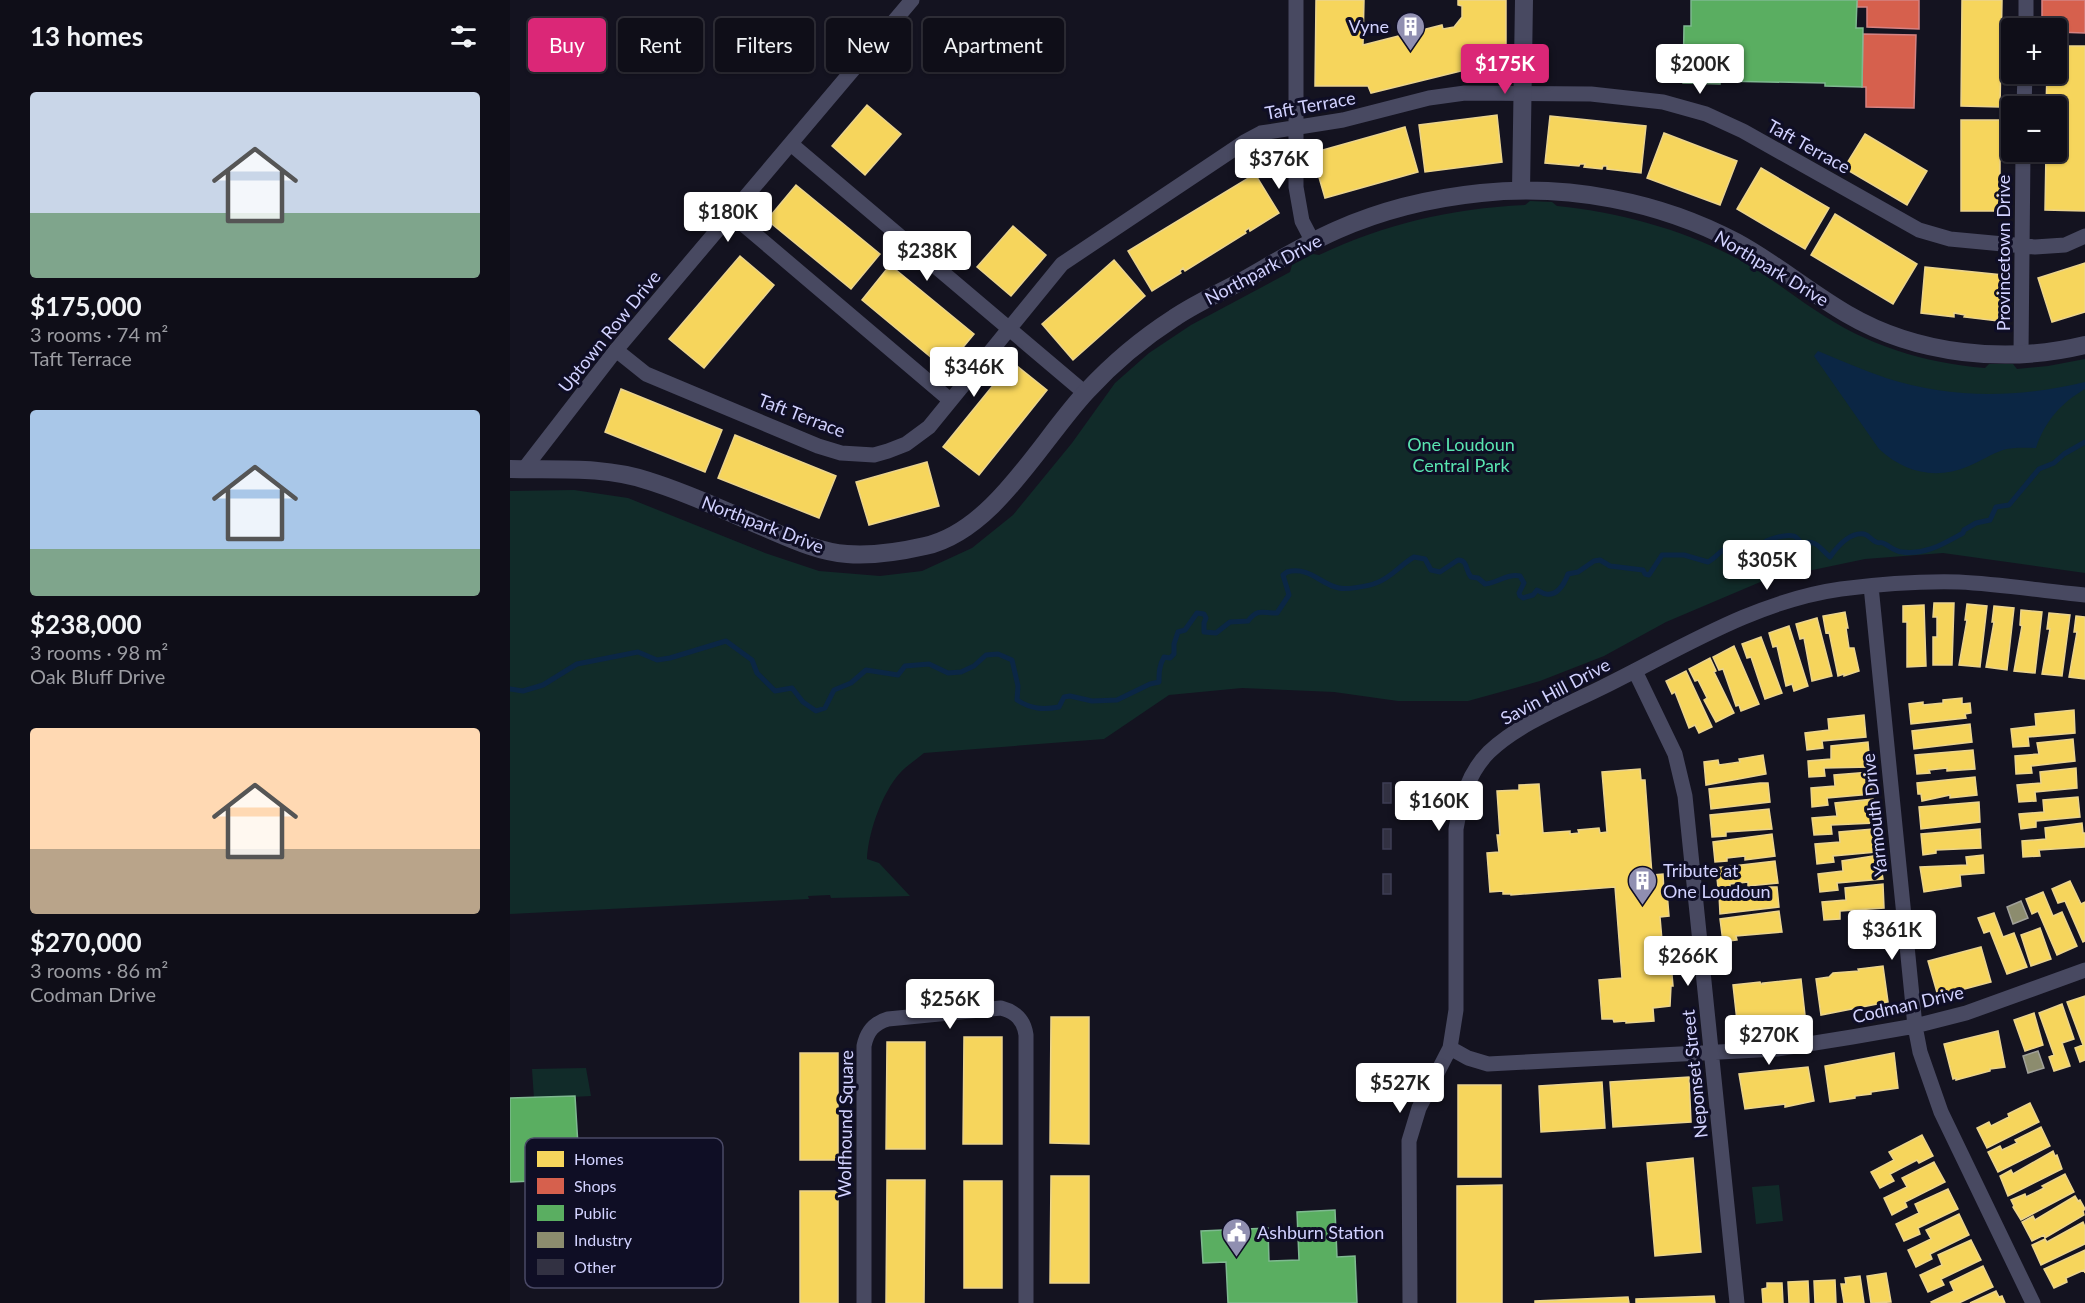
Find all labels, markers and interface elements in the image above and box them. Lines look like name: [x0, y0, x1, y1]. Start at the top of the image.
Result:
building icon: Vyne: [1394, 10, 1426, 52]
place label: Vyne: [1348, 15, 1389, 37]
chip: Buy: [528, 18, 606, 72]
chip: Rent: [618, 18, 703, 72]
chip: Filters: [715, 18, 814, 72]
chip: New: [826, 18, 911, 72]
chip: Apartment: [923, 18, 1064, 72]
map controls: [2001, 18, 2067, 162]
button: +: [2001, 18, 2067, 84]
text: 13 homes: [30, 20, 143, 52]
icon: filters: [447, 20, 480, 53]
pin: $175K: [1463, 44, 1547, 95]
pin: $200K: [1658, 44, 1742, 95]
text: $175K: [1475, 51, 1535, 75]
text: $200K: [1670, 51, 1730, 75]
street label: Taft Terrace: [1263, 86, 1357, 124]
button: −: [2001, 96, 2067, 162]
street label: Taft Terrace: [1764, 114, 1854, 178]
icon: home: [201, 131, 309, 239]
pin: $376K: [1237, 139, 1321, 190]
text: $376K: [1249, 146, 1309, 170]
street label: Provincetown Drive: [1992, 175, 2014, 331]
pin: $180K: [686, 192, 770, 243]
text: $180K: [698, 199, 758, 223]
street label: Northpark Drive: [1711, 225, 1833, 311]
street label: Northpark Drive: [1201, 229, 1325, 309]
pin: $238K: [885, 231, 969, 282]
text: $238K: [897, 238, 957, 262]
street label: Uptown Row Drive: [553, 266, 665, 396]
text: $175,000: [30, 290, 142, 322]
text: 3 rooms · 74 m²: [30, 322, 168, 346]
text: Taft Terrace: [30, 346, 132, 370]
pin: $346K: [932, 347, 1016, 398]
text: $346K: [944, 354, 1004, 378]
street label: Taft Terrace: [755, 388, 849, 442]
park label: One Loudoun Central Park: [1407, 433, 1515, 476]
icon: home: [201, 449, 309, 557]
street label: Northpark Drive: [699, 491, 827, 557]
pin: $305K: [1725, 540, 1809, 591]
text: $305K: [1737, 547, 1797, 571]
text: $238,000: [30, 608, 142, 640]
text: 3 rooms · 98 m²: [30, 640, 168, 664]
street label: Savin Hill Drive: [1497, 653, 1613, 729]
text: Oak Bluff Drive: [30, 664, 165, 688]
street label: Yarmouth Drive: [1857, 752, 1891, 878]
icon: home: [201, 767, 309, 875]
pin: $160K: [1397, 781, 1481, 832]
text: $160K: [1409, 788, 1469, 812]
place label: Tribute at One Loudoun: [1663, 859, 1771, 902]
building icon: Tribute at One Loudoun: [1626, 864, 1658, 906]
pin: $361K: [1850, 910, 1934, 961]
text: $361K: [1862, 917, 1922, 941]
text: $270,000: [30, 926, 142, 958]
pin: $266K: [1646, 936, 1730, 987]
text: $266K: [1658, 943, 1718, 967]
text: 3 rooms · 86 m²: [30, 958, 168, 982]
pin: $256K: [908, 979, 992, 1030]
street label: Codman Drive: [1850, 981, 1966, 1027]
text: Codman Drive: [30, 982, 156, 1006]
text: $256K: [920, 986, 980, 1010]
street label: Neponset Street: [1676, 1008, 1712, 1139]
pin: $270K: [1727, 1015, 1811, 1066]
text: $270K: [1739, 1022, 1799, 1046]
street label: Wolfhound Square: [833, 1050, 857, 1198]
pin: $527K: [1358, 1063, 1442, 1114]
text: $527K: [1370, 1070, 1430, 1094]
legend: [525, 1138, 723, 1288]
text: Homes: [574, 1149, 624, 1168]
text: Shops: [574, 1176, 617, 1195]
text: Public: [574, 1203, 617, 1222]
public building icon: Ashburn Station: [1220, 1216, 1252, 1258]
place label: Ashburn Station: [1257, 1221, 1384, 1243]
text: Industry: [574, 1230, 633, 1249]
text: Other: [574, 1257, 616, 1276]

